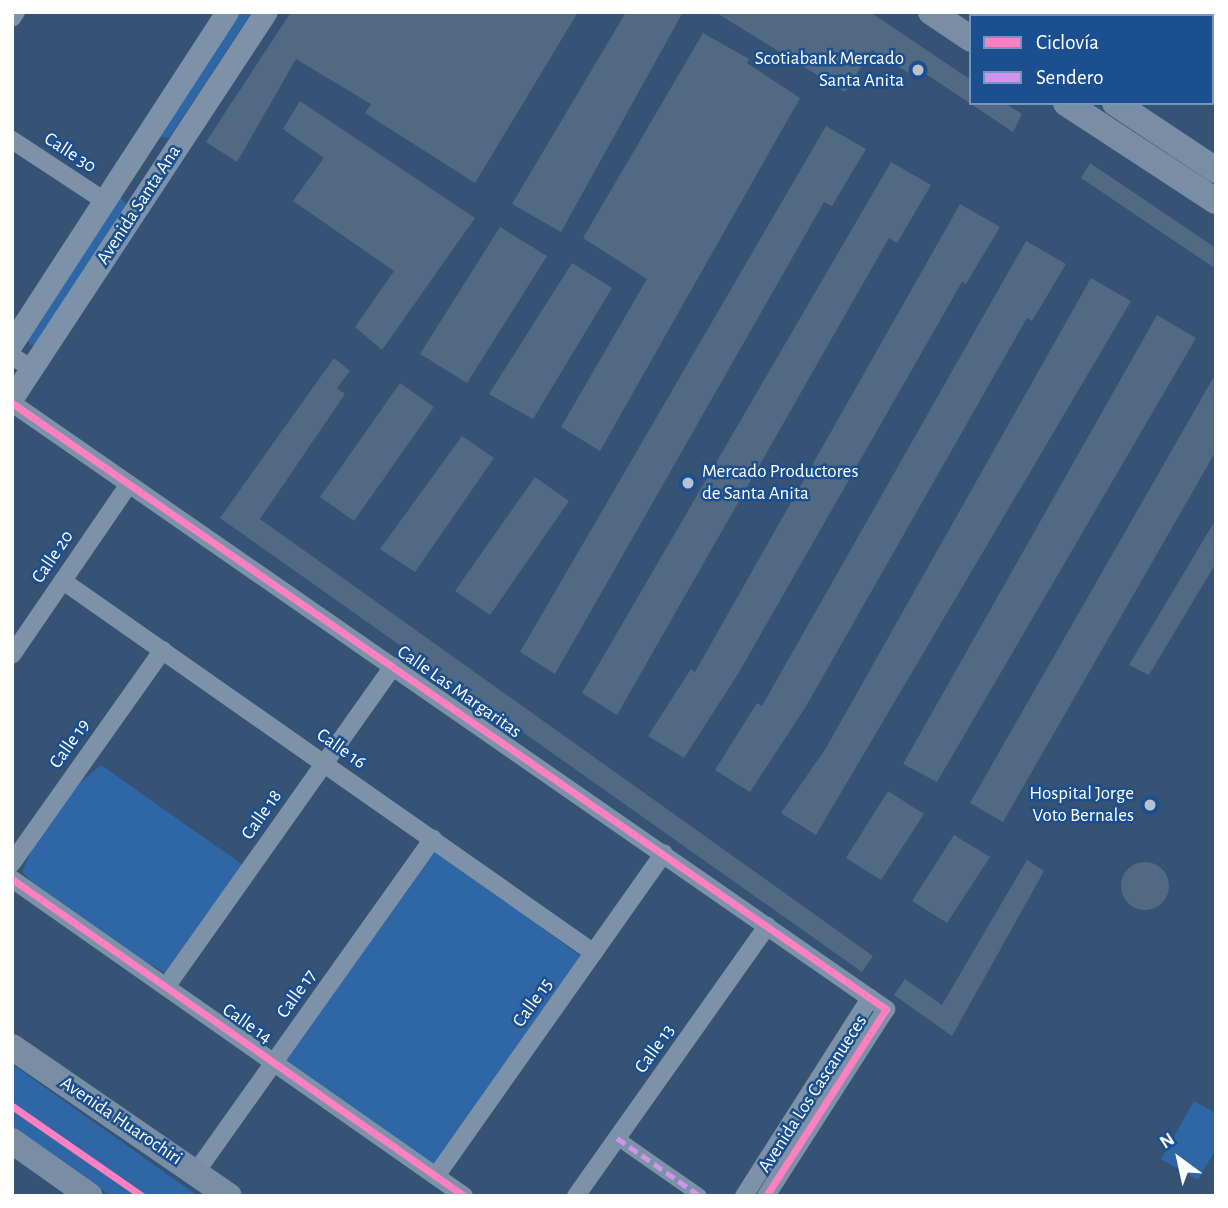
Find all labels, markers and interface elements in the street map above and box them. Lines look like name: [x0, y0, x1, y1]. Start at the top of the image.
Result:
legend: [969, 14, 1214, 105]
text: Ciclovía: [1036, 32, 1099, 53]
place label: Scotiabank Mercado Santa Anita: [755, 48, 904, 92]
marker: Scotiabank Mercado Santa Anita: [910, 62, 926, 78]
text: Sendero: [1036, 67, 1104, 88]
street label: Calle 30: [40, 128, 100, 178]
street label: Avenida Santa Ana: [92, 141, 186, 269]
place label: Mercado Productores de Santa Anita: [702, 461, 858, 505]
marker: Mercado Productores de Santa Anita: [680, 475, 696, 491]
street label: Calle 20: [27, 526, 79, 588]
street label: Calle Las Margaritas: [392, 641, 526, 743]
street label: Calle 19: [45, 715, 95, 773]
street label: Calle 16: [312, 724, 370, 774]
place label: Hospital Jorge Voto Bernales: [1029, 783, 1134, 827]
street label: Calle 18: [237, 786, 287, 844]
marker: Hospital Jorge Voto Bernales: [1140, 795, 1160, 815]
street label: Calle 17: [272, 965, 322, 1023]
street label: Calle 15: [508, 974, 558, 1032]
street label: Calle 14: [218, 999, 276, 1049]
street label: Avenida Los Cascanueces: [754, 1011, 872, 1177]
street label: Calle 13: [630, 1020, 680, 1078]
street label: Avenida Huarochiri: [56, 1072, 186, 1170]
north arrow: [1144, 1124, 1214, 1194]
text: N: [1157, 1129, 1178, 1153]

